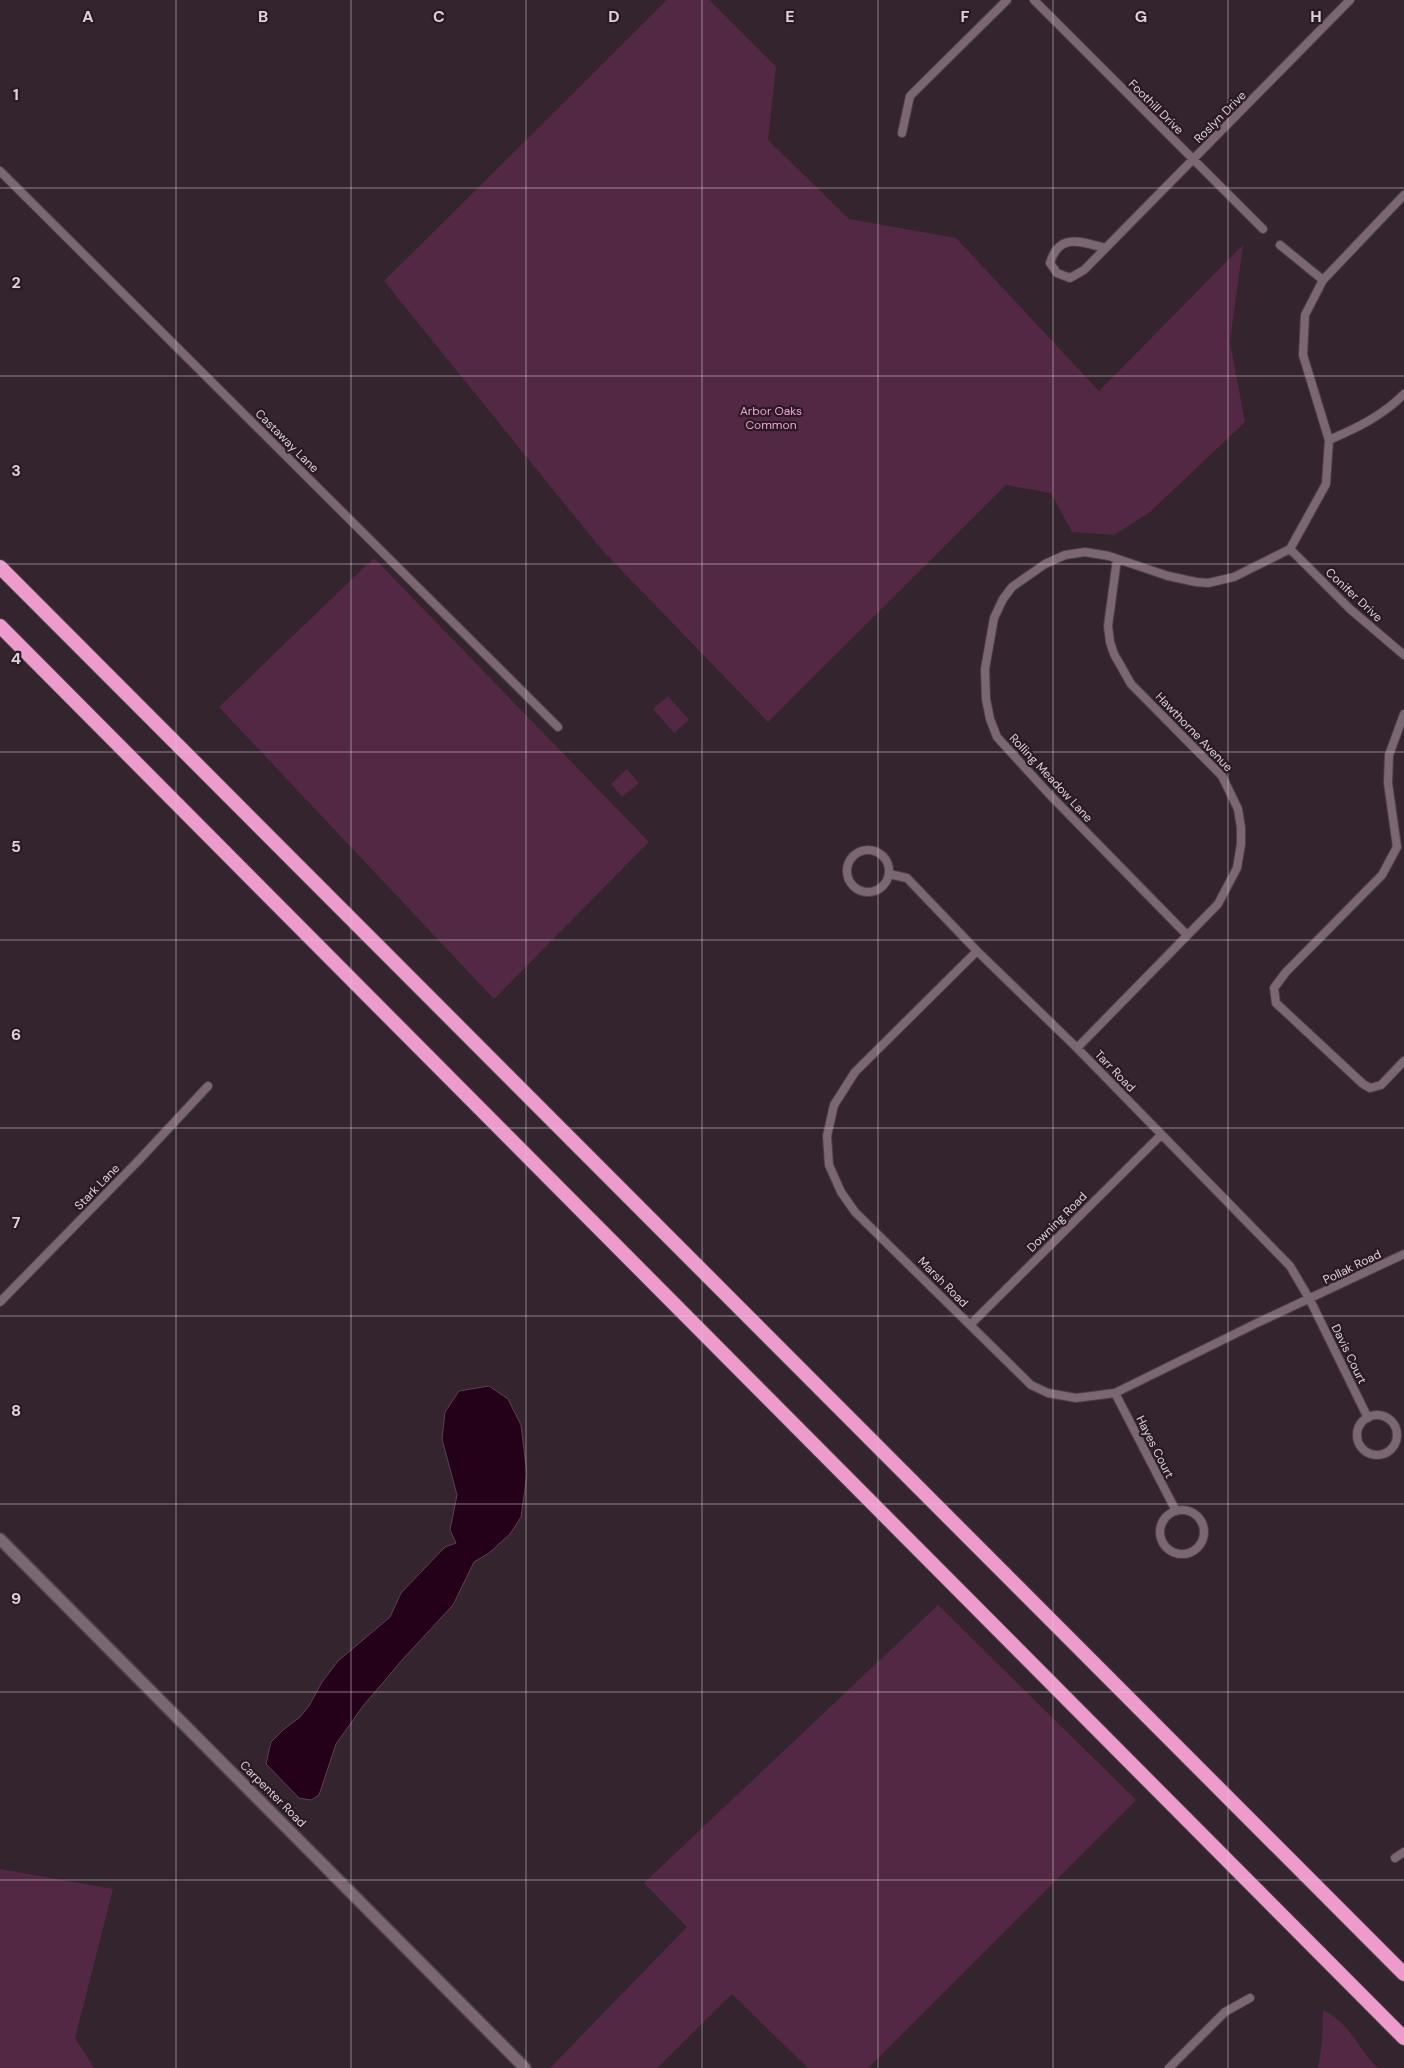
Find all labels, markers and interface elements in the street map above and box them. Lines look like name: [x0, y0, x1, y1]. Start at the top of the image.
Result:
text: A: [82, 6, 94, 27]
text: B: [258, 6, 268, 27]
text: C: [433, 6, 445, 27]
text: D: [608, 6, 620, 27]
text: E: [785, 6, 795, 27]
text: F: [961, 6, 970, 27]
text: G: [1135, 6, 1147, 27]
text: H: [1310, 6, 1322, 27]
street label: Foothill Drive: [1125, 76, 1187, 138]
text: 1: [13, 84, 19, 105]
street label: Roslyn Drive: [1190, 87, 1250, 147]
text: 2: [11, 272, 21, 293]
park label: Arbor Oaks Common: [740, 403, 802, 433]
street label: Castaway Lane: [252, 406, 322, 476]
text: 3: [11, 460, 21, 481]
street label: Conifer Drive: [1322, 565, 1386, 626]
text: 4: [11, 648, 21, 669]
street label: Hawthorne Avenue: [1152, 689, 1236, 775]
street label: Rolling Meadow Lane: [1006, 730, 1096, 826]
text: 5: [11, 836, 21, 857]
text: 6: [11, 1024, 21, 1045]
street label: Tarr Road: [1091, 1047, 1139, 1095]
street label: Stark Lane: [71, 1160, 123, 1214]
street label: Downing Road: [1023, 1188, 1091, 1256]
text: 7: [12, 1212, 21, 1233]
street label: Pollak Road: [1320, 1246, 1384, 1288]
street label: Marsh Road: [914, 1253, 972, 1311]
street label: Davis Court: [1328, 1321, 1371, 1387]
text: 8: [11, 1400, 21, 1421]
street label: Hayes Court: [1132, 1413, 1178, 1481]
text: 9: [11, 1588, 21, 1609]
street label: Carpenter Road: [236, 1757, 310, 1831]

